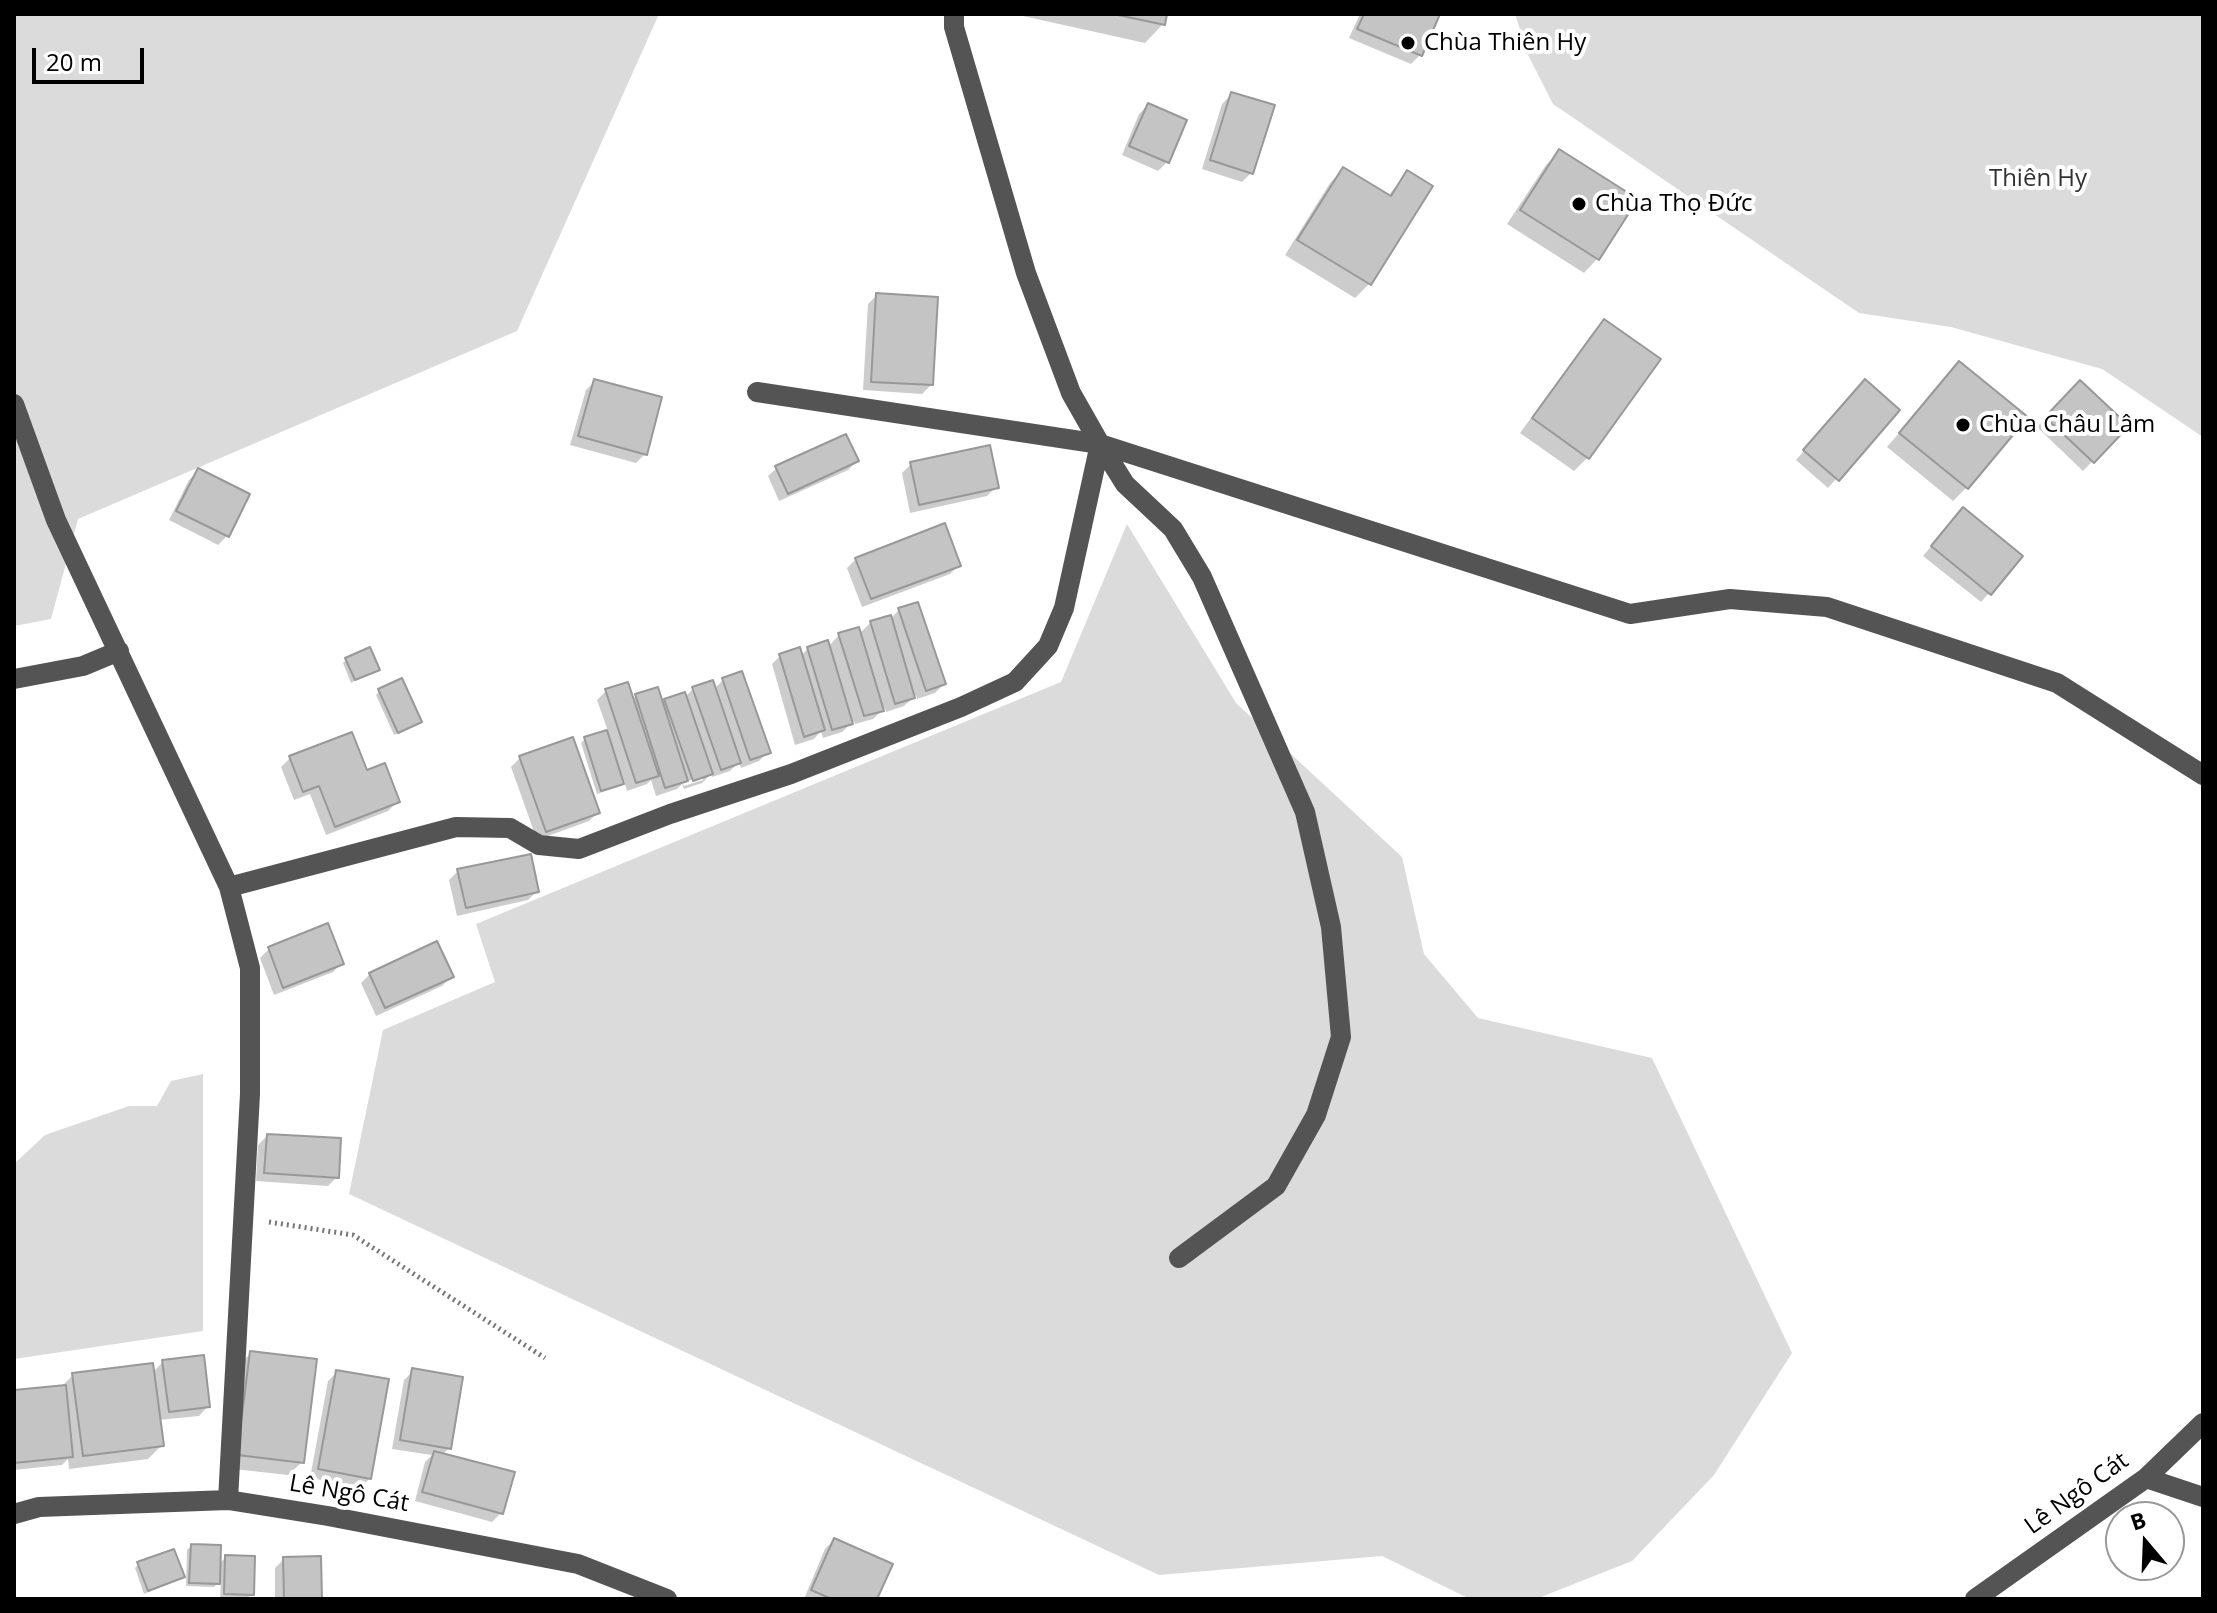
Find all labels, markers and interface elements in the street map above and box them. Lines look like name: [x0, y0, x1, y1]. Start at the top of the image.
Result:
place label: Chùa Thiên Hy: [1424, 29, 1586, 57]
scale bar: [36, 32, 148, 82]
marker: Chùa Thiên Hy: [1399, 34, 1417, 52]
text: 20 m: [46, 45, 102, 78]
park label: Thiên Hy: [1989, 165, 2087, 193]
place label: Chùa Thọ Đức: [1595, 190, 1753, 218]
marker: Chùa Thọ Đức: [1570, 195, 1588, 213]
place label: Chùa Châu Lâm: [1979, 411, 2155, 439]
marker: Chùa Châu Lâm: [1954, 416, 1972, 434]
street label: Lê Ngô Cát: [2020, 1447, 2134, 1541]
street label: Lê Ngô Cát: [287, 1469, 411, 1519]
north arrow: [2105, 1501, 2185, 1581]
text: B: [2126, 1504, 2150, 1537]

